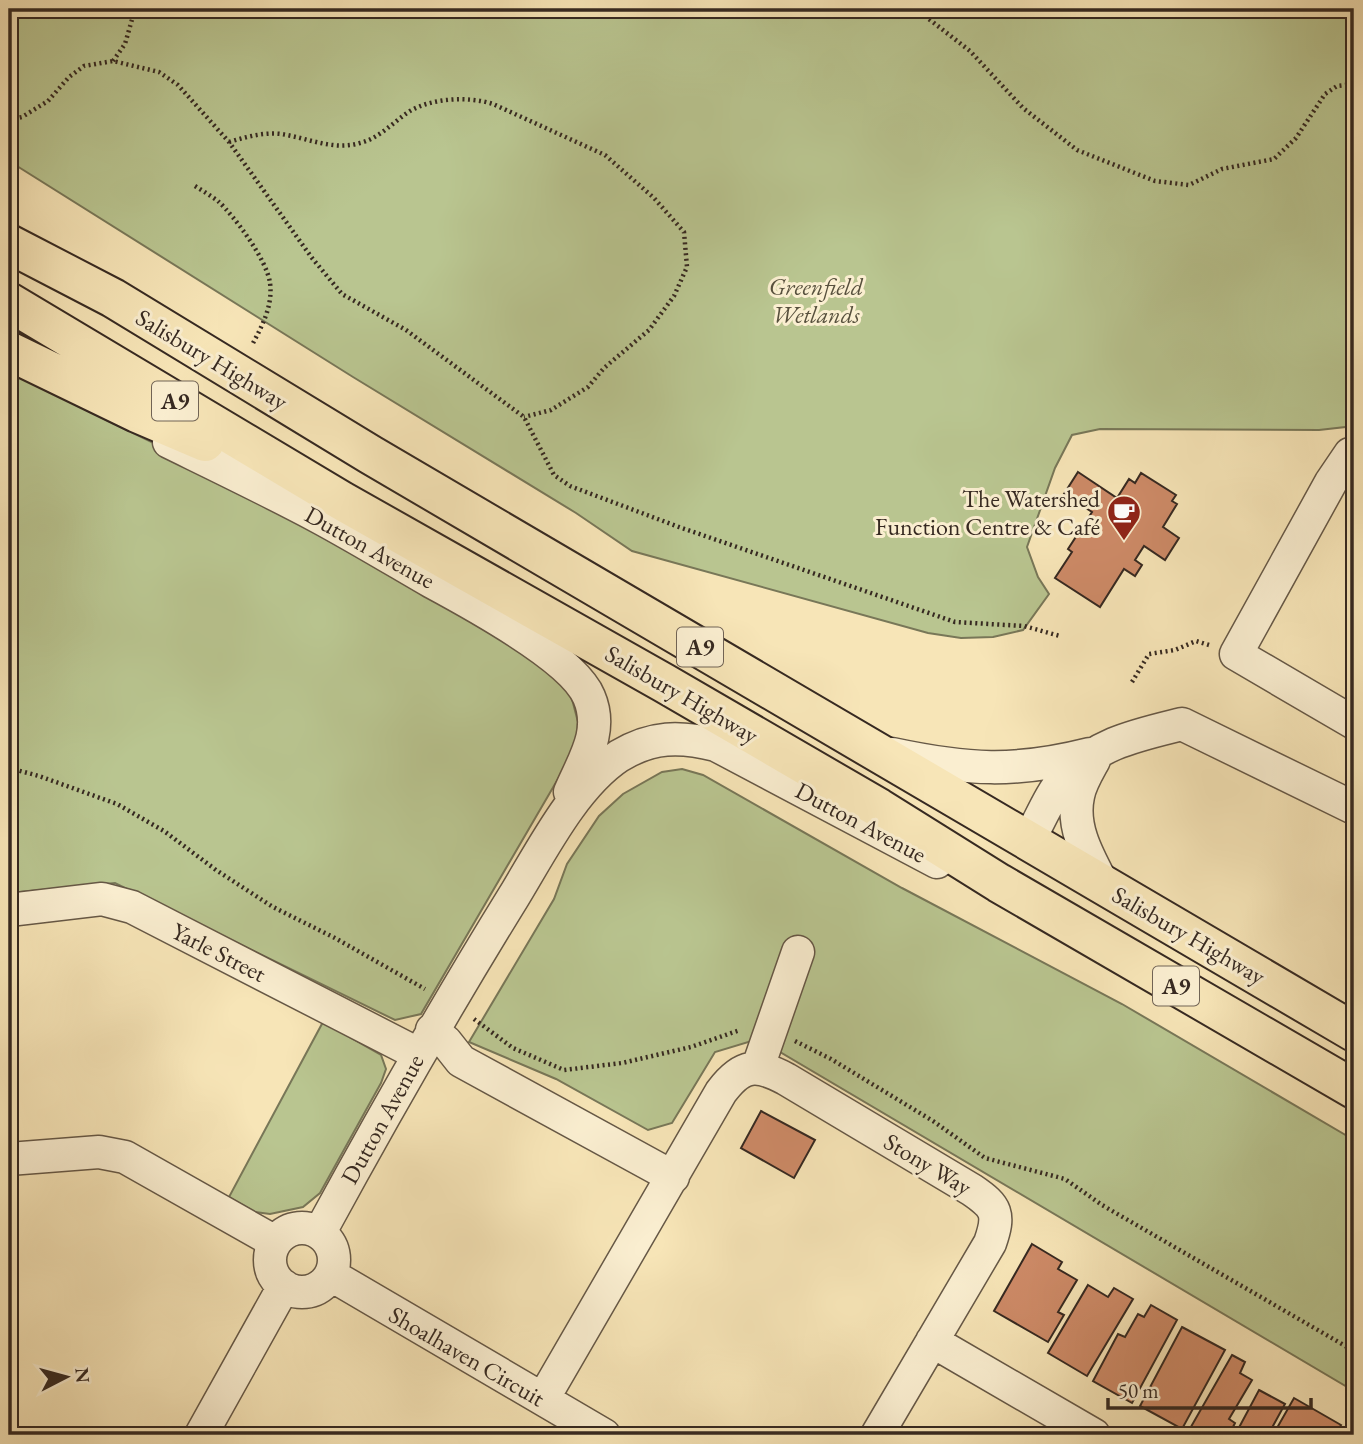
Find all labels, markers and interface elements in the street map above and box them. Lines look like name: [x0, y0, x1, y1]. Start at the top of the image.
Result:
park label: Greenfield Wetlands: [769, 271, 864, 330]
street label: Salisbury Highway: [130, 301, 294, 417]
road number: A9: [152, 382, 198, 420]
place label: The Watershed Function Centre & Café: [875, 483, 1101, 542]
cafe icon: The Watershed Function Centre & Café: [1105, 493, 1143, 542]
street label: Dutton Avenue: [299, 499, 441, 595]
road number: A9: [677, 628, 723, 666]
street label: Salisbury Highway: [600, 638, 765, 751]
street label: Dutton Avenue: [790, 774, 932, 870]
street label: Salisbury Highway: [1107, 879, 1272, 992]
street label: Yarle Street: [167, 915, 272, 989]
road number: A9: [1153, 967, 1199, 1006]
street label: Dutton Avenue: [334, 1048, 430, 1190]
street label: Stony Way: [878, 1126, 978, 1203]
street label: Shoalhaven Circuit: [383, 1299, 551, 1413]
north arrow: [32, 1342, 102, 1412]
text: N: [69, 1366, 96, 1385]
scale bar: [1108, 1367, 1310, 1411]
text: 50 m: [1118, 1377, 1159, 1404]

